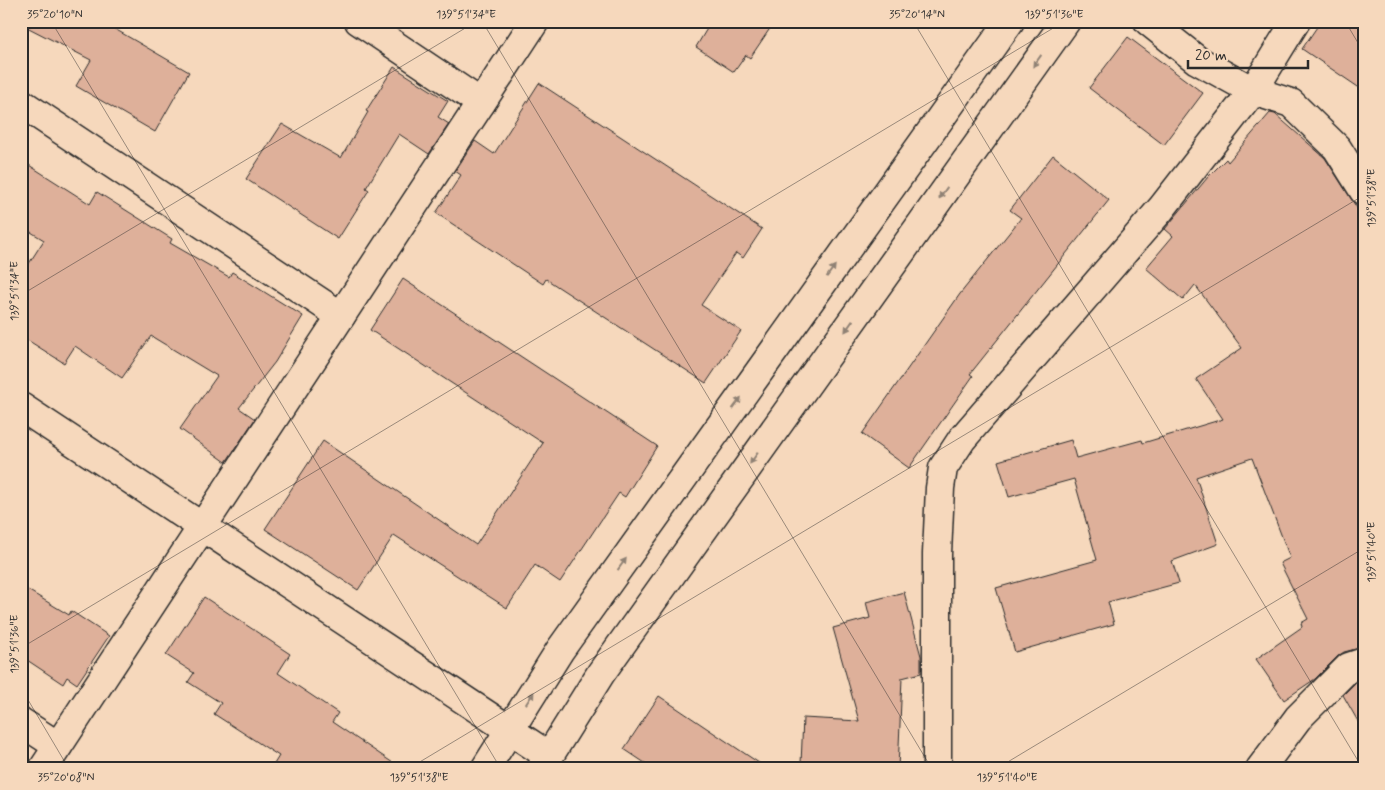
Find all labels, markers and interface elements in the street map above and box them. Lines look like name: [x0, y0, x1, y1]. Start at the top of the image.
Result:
text: 35°20'10"N: [27, 7, 83, 23]
text: 139°51'34"E: [436, 7, 496, 23]
text: 35°20'14"N: [889, 7, 945, 23]
text: 139°51'36"E: [1024, 7, 1084, 23]
scale bar: [1188, 38, 1308, 70]
text: 20 m: [1195, 46, 1227, 66]
one-way arrow: [1032, 54, 1042, 68]
text: 139°51'38"E: [1364, 168, 1380, 228]
one-way arrow: [938, 186, 948, 200]
text: 139°51'34"E: [7, 261, 23, 321]
one-way arrow: [826, 264, 836, 278]
one-way arrow: [844, 319, 854, 332]
one-way arrow: [732, 396, 742, 410]
one-way arrow: [749, 451, 759, 465]
text: 139°51'40"E: [1364, 522, 1380, 582]
one-way arrow: [617, 557, 627, 571]
text: 139°51'36"E: [7, 614, 23, 674]
one-way arrow: [526, 691, 535, 705]
text: 35°20'08"N: [38, 770, 94, 786]
text: 139°51'38"E: [389, 770, 449, 786]
text: 139°51'40"E: [977, 770, 1037, 786]

